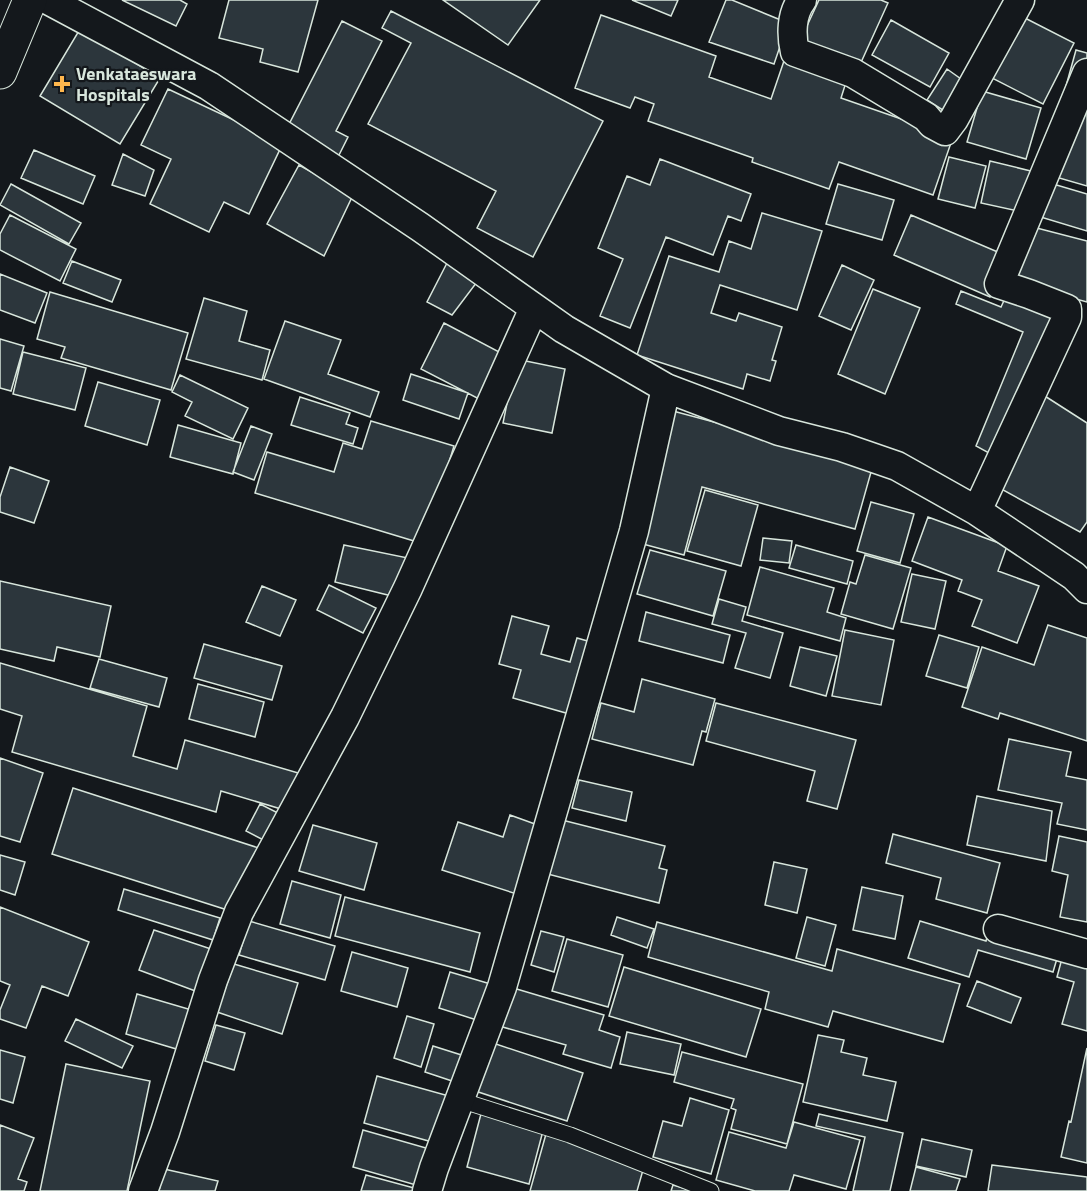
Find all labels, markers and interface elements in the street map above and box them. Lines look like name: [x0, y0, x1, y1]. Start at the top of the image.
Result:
place label: Venkataeswara Hospitals: [76, 60, 196, 108]
marker: Venkataeswara Hospitals: [53, 75, 71, 93]

